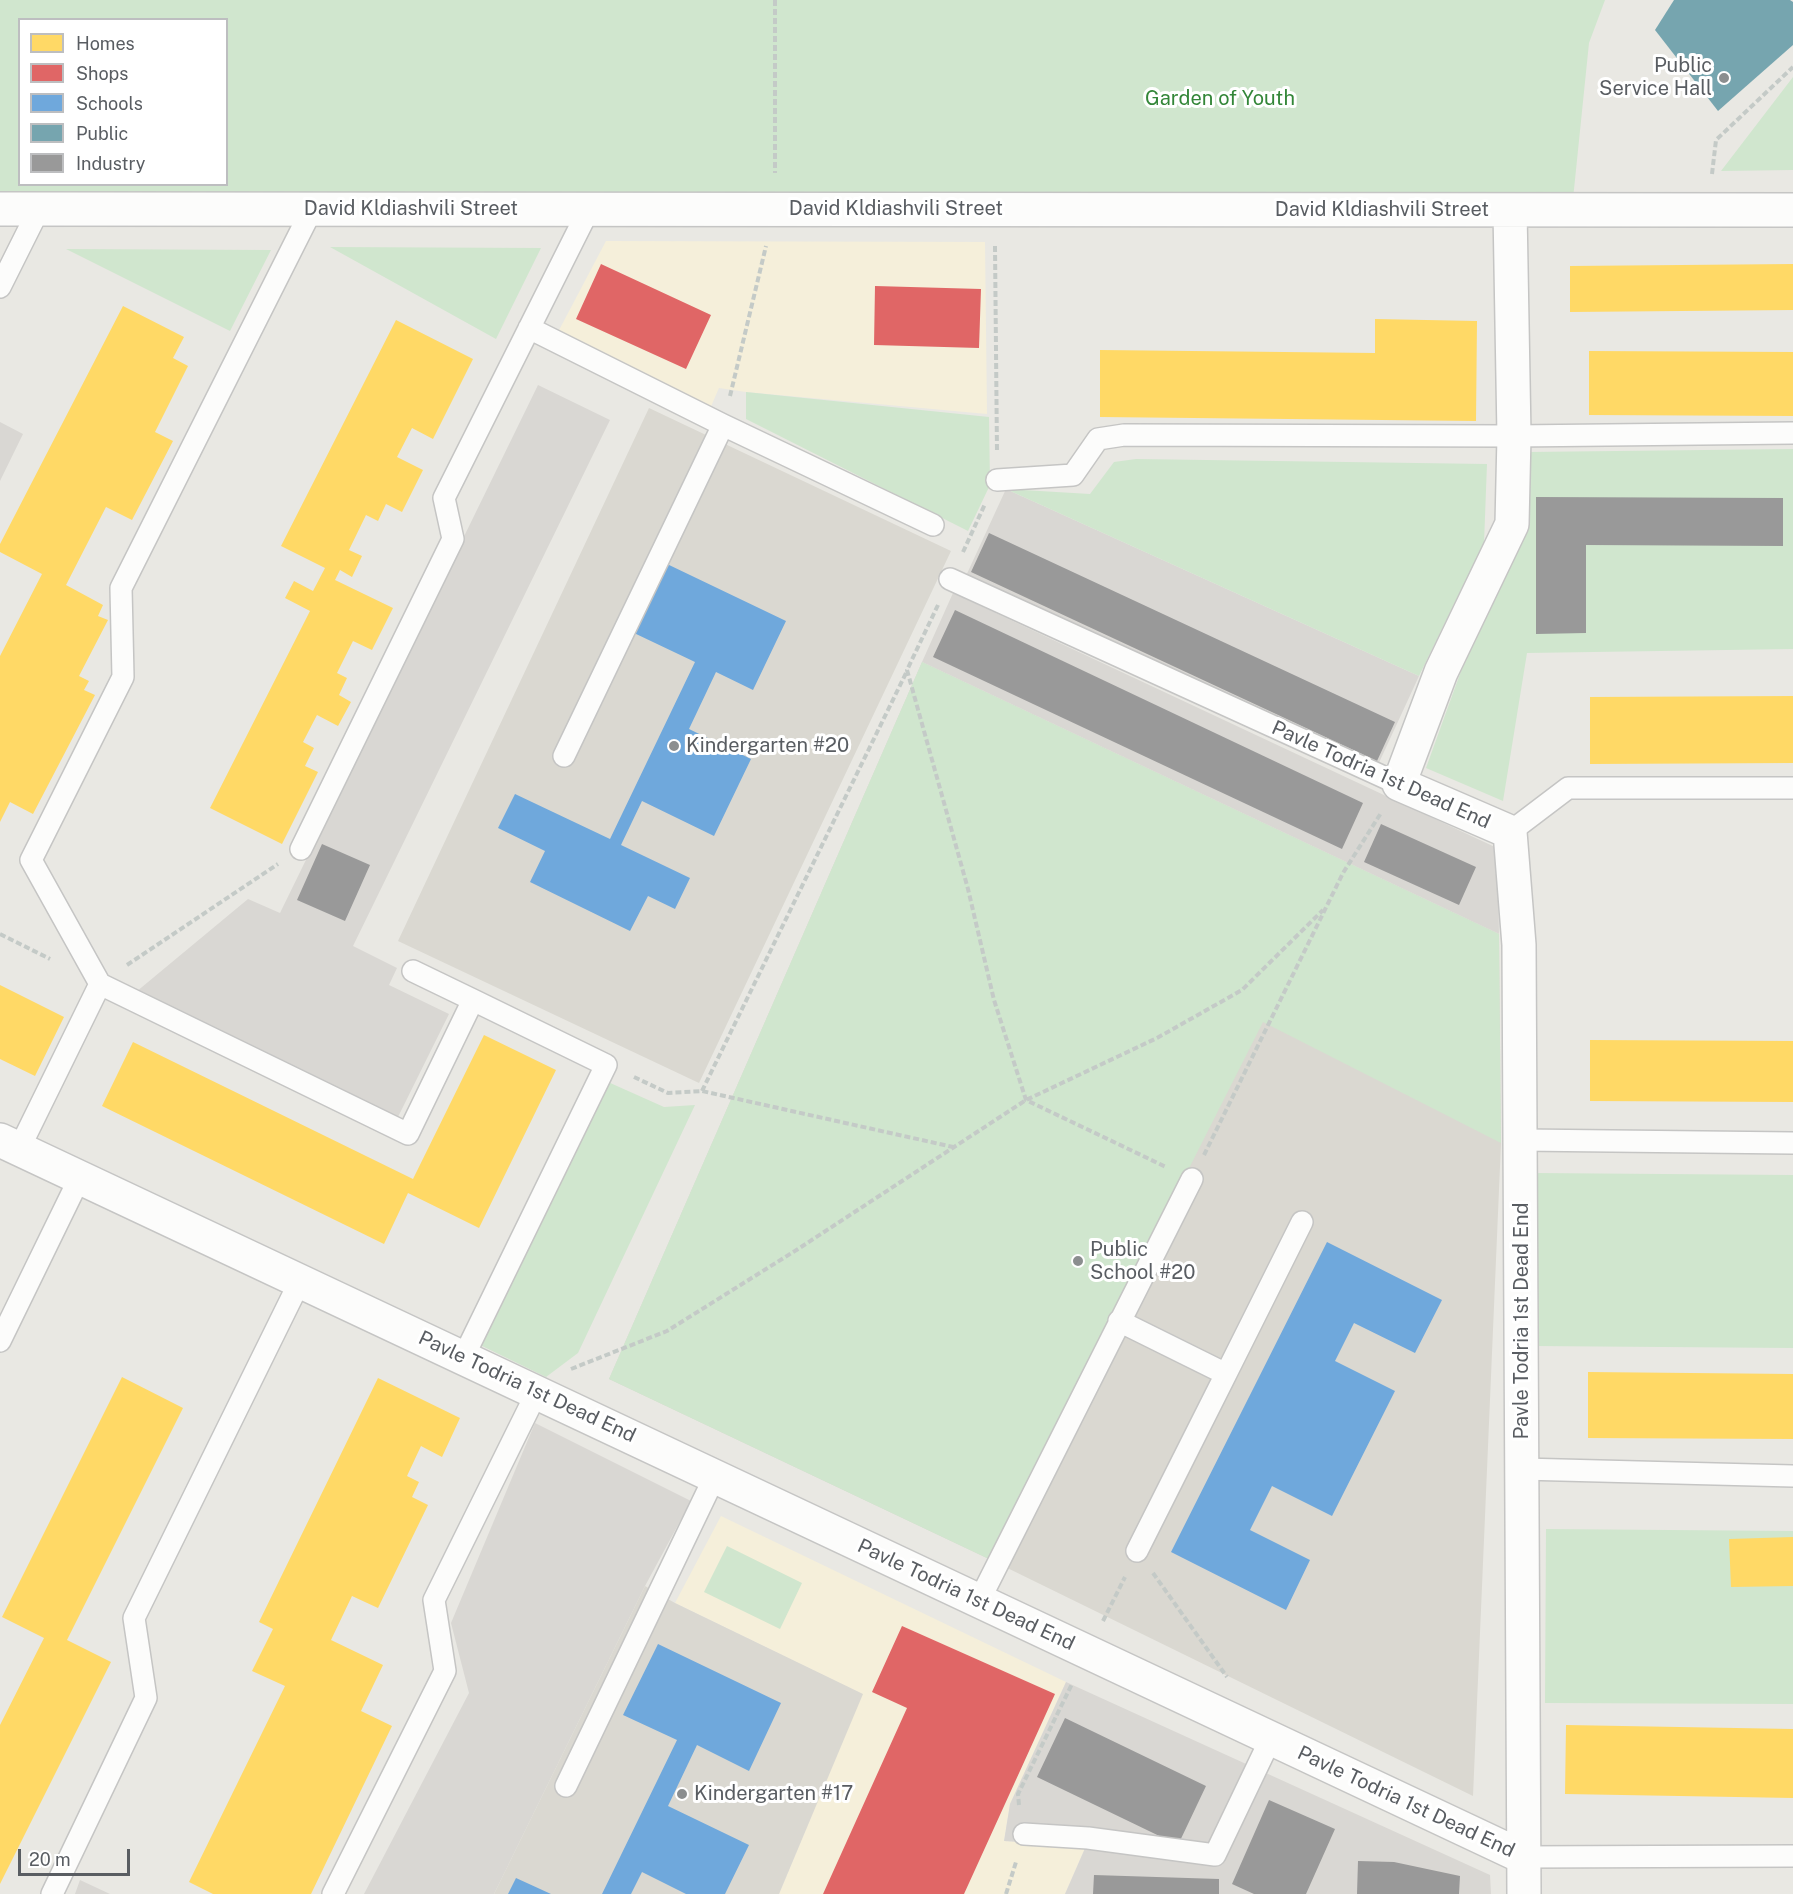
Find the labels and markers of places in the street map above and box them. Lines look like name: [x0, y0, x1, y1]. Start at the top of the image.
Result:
place label: Public Service Hall: [1599, 54, 1712, 101]
marker: Public Service Hall: [1717, 71, 1731, 85]
place label: Kindergarten #20: [686, 734, 849, 758]
marker: Kindergarten #20: [667, 739, 681, 753]
place label: Public School #20: [1090, 1238, 1195, 1285]
marker: Public School #20: [1071, 1254, 1085, 1268]
place label: Kindergarten #17: [694, 1782, 853, 1806]
marker: Kindergarten #17: [675, 1787, 689, 1801]

